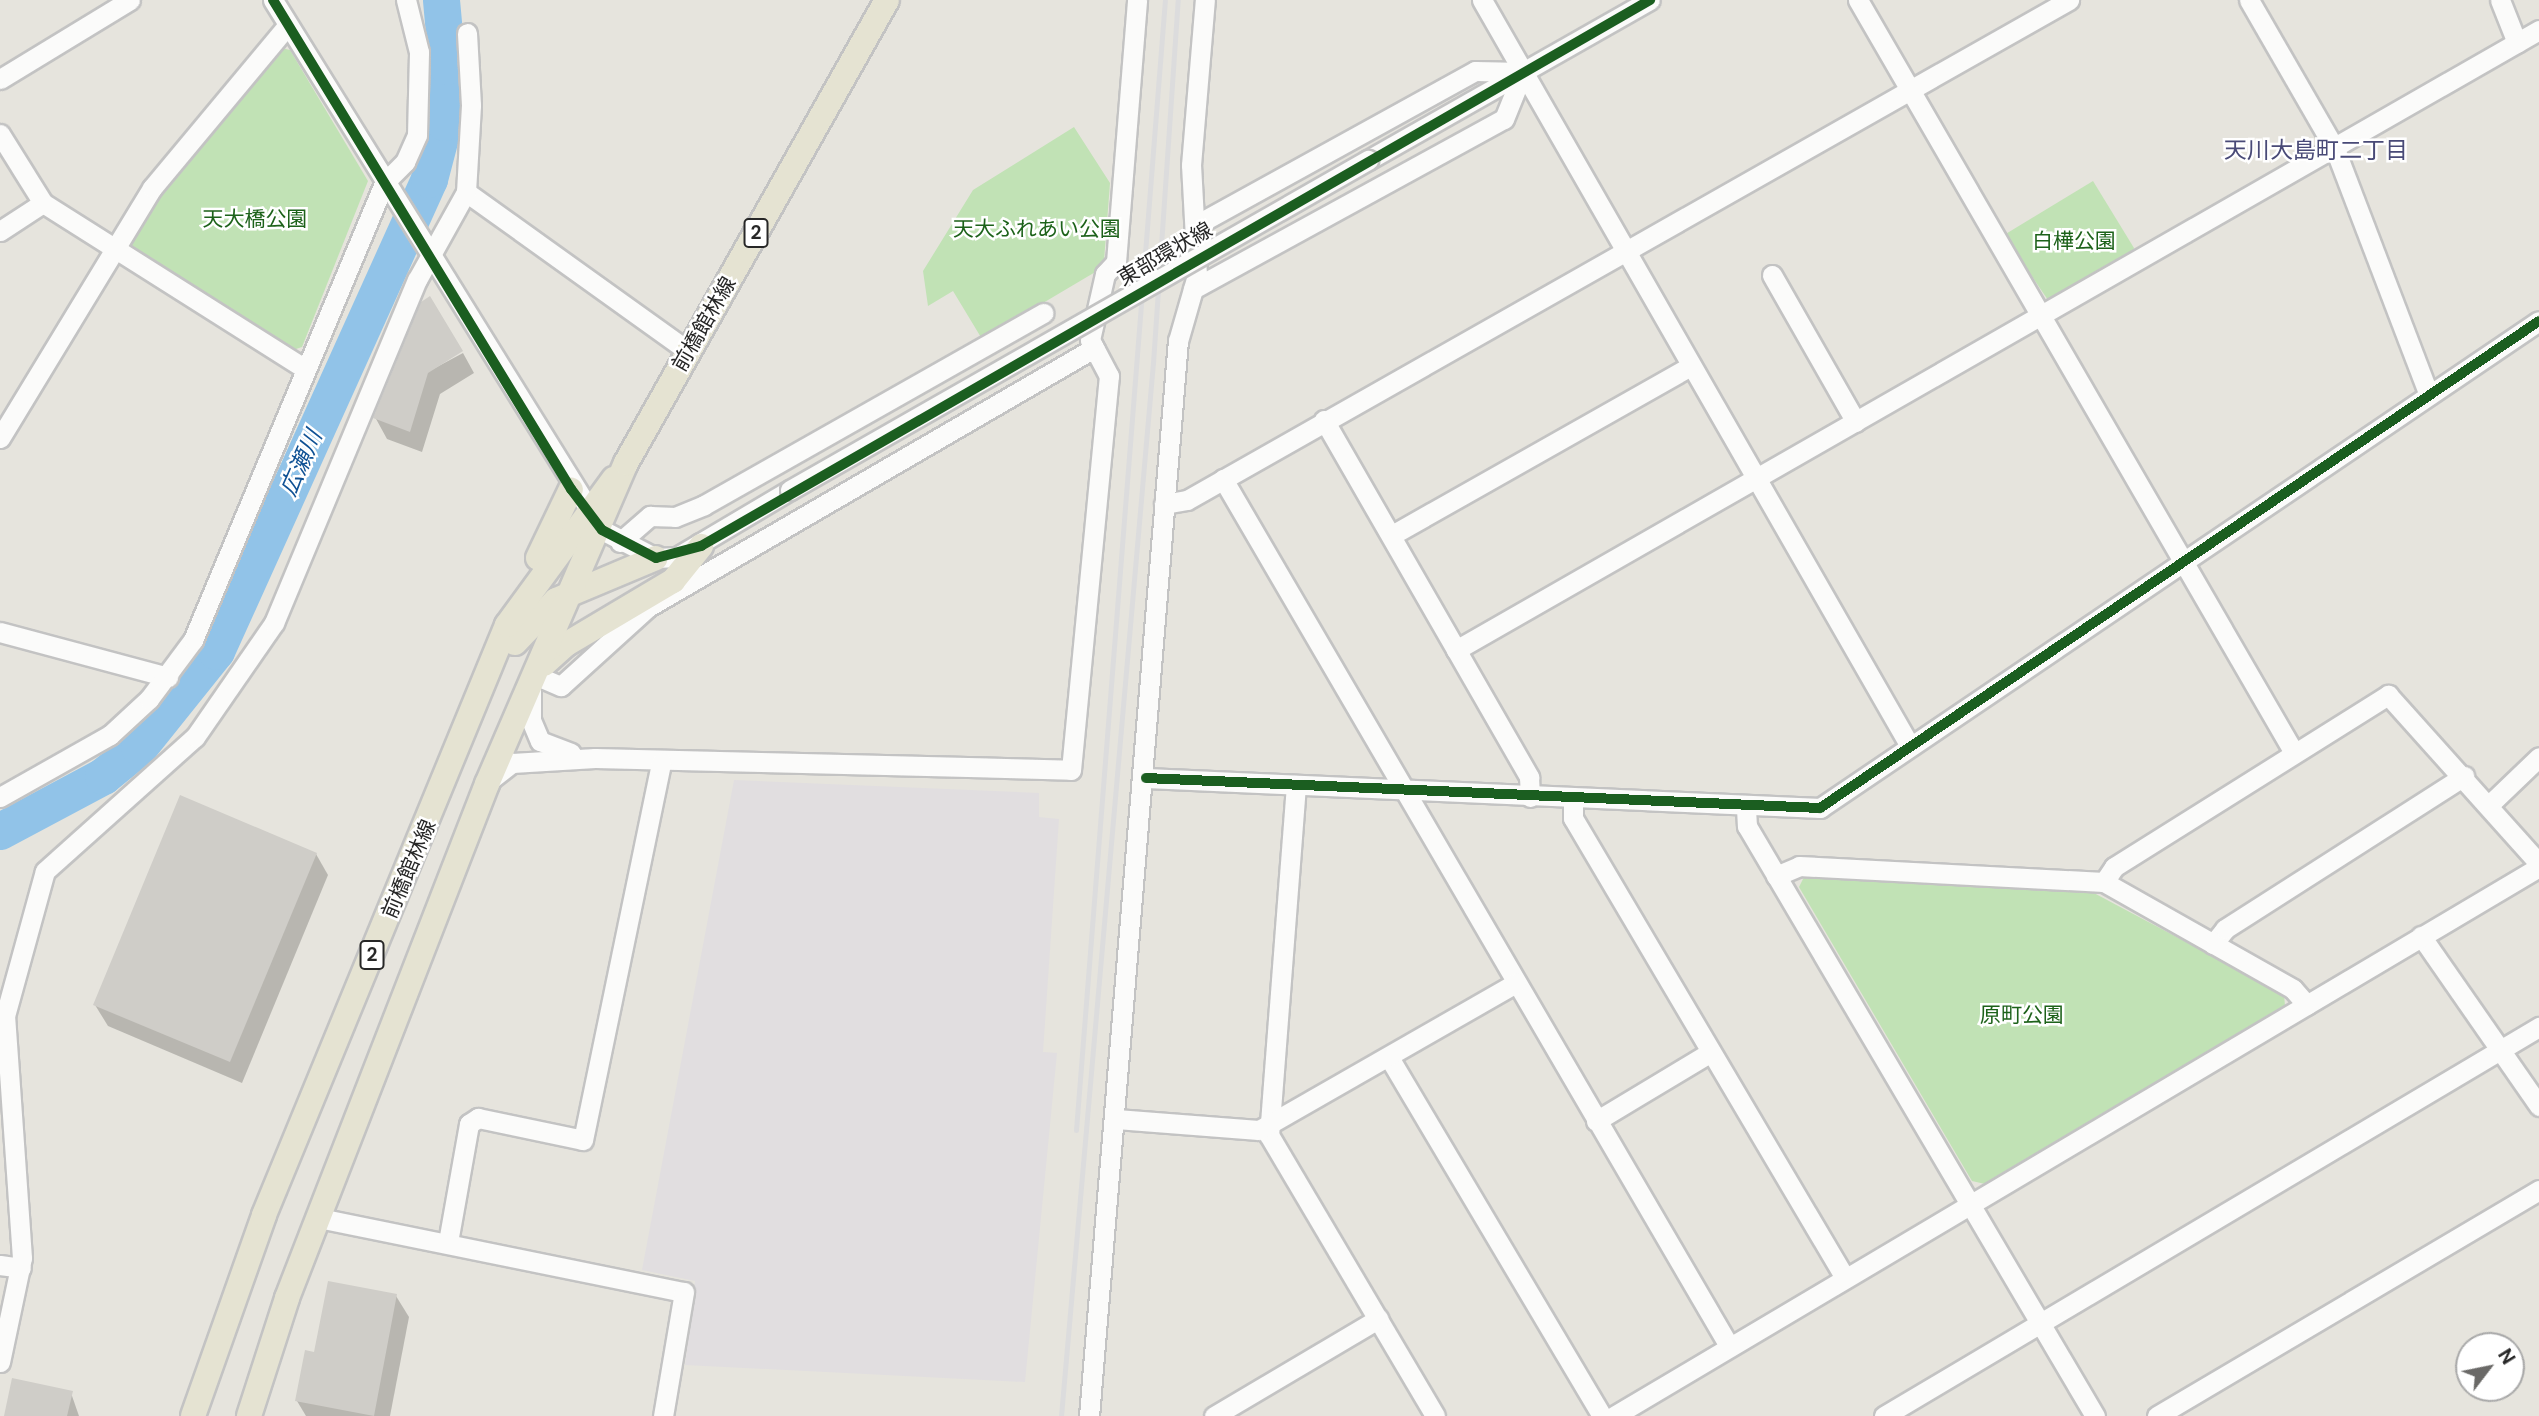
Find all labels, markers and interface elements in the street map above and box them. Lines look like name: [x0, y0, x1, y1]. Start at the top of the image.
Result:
district label: 天川大島町二丁目: [2224, 136, 2408, 164]
park label: 天大橋公園: [203, 206, 307, 232]
park label: 天大ふれあい公園: [953, 216, 1121, 242]
street label: 東部環状線: [1113, 217, 1217, 291]
road number: 2: [742, 218, 770, 248]
park label: 白樺公園: [2032, 228, 2116, 254]
street label: 前橋館林線: [667, 272, 741, 376]
water label: 広瀬川: [274, 426, 328, 500]
street label: 前橋館林線: [377, 816, 441, 922]
road number: 2: [358, 939, 386, 970]
park label: 原町公園: [1980, 1002, 2064, 1028]
north arrow: [2455, 1332, 2525, 1402]
text: N: [2492, 1344, 2521, 1369]

